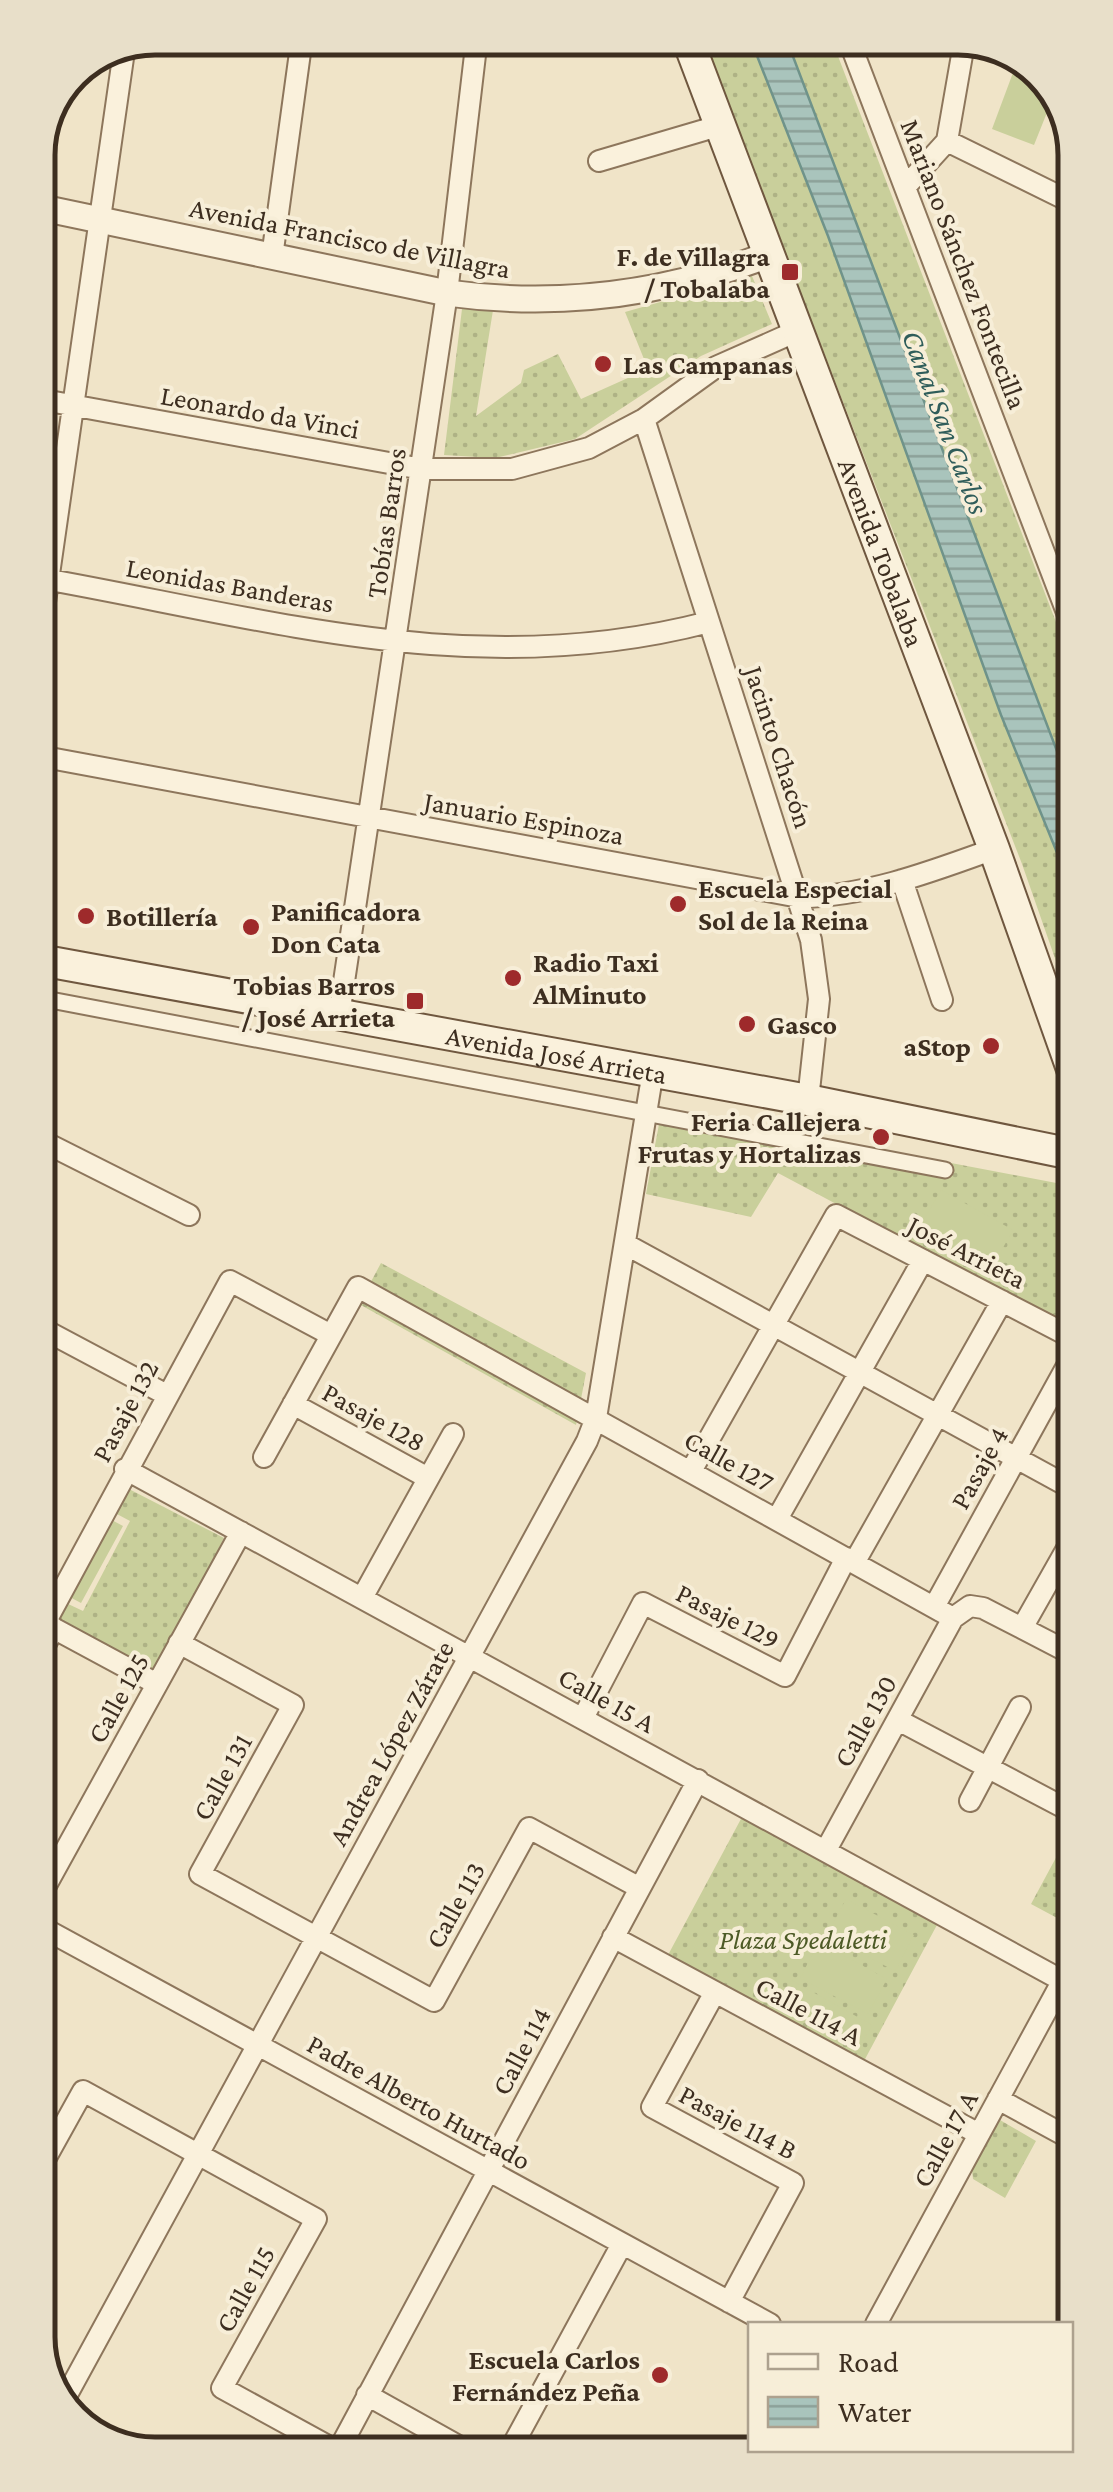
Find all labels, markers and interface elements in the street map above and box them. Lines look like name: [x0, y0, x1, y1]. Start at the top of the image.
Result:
street label: Mariano Sánchez Fontecilla: [894, 115, 1034, 413]
street label: Avenida Francisco de Villagra: [187, 192, 513, 284]
place label: F. de Villagra / Tobalaba: [616, 241, 770, 304]
marker: F. de Villagra / Tobalaba: [779, 261, 801, 283]
water label: Canal San Carlos: [896, 325, 996, 519]
place label: Las Campanas: [623, 349, 793, 380]
marker: Las Campanas: [592, 353, 614, 375]
street label: Leonardo da Vinci: [158, 379, 362, 445]
street label: Tobías Barros: [360, 446, 412, 600]
street label: Avenida Tobalaba: [832, 454, 931, 651]
street label: Leonidas Banderas: [124, 551, 336, 619]
street label: Jacinto Chacón: [737, 659, 820, 832]
street label: Januario Espinoza: [419, 785, 626, 851]
place label: Escuela Especial Sol de la Reina: [698, 873, 892, 936]
marker: Escuela Especial Sol de la Reina: [667, 893, 689, 915]
place label: Panificadora Don Cata: [271, 896, 421, 959]
place label: Botillería: [106, 901, 218, 932]
marker: Botillería: [75, 905, 97, 927]
marker: Panificadora Don Cata: [240, 916, 262, 938]
place label: Radio Taxi AlMinuto: [532, 947, 659, 1010]
marker: Radio Taxi AlMinuto: [502, 967, 524, 989]
place label: Tobias Barros / José Arrieta: [233, 970, 395, 1033]
marker: Tobias Barros / José Arrieta: [404, 990, 426, 1012]
place label: Gasco: [767, 1009, 837, 1040]
marker: Gasco: [736, 1013, 758, 1035]
street label: Avenida José Arrieta: [444, 1019, 669, 1089]
place label: aStop: [904, 1031, 971, 1062]
marker: aStop: [980, 1035, 1002, 1057]
place label: Feria Callejera Frutas y Hortalizas: [637, 1106, 861, 1169]
marker: Feria Callejera Frutas y Hortalizas: [870, 1126, 892, 1148]
street label: José Arrieta: [900, 1208, 1031, 1295]
street label: Pasaje 132: [85, 1355, 165, 1467]
street label: Pasaje 128: [317, 1376, 431, 1458]
street label: Pasaje 4: [944, 1421, 1014, 1515]
street label: Calle 127: [679, 1424, 779, 1498]
street label: Pasaje 129: [671, 1577, 785, 1655]
street label: Andrea López Zárate: [322, 1635, 460, 1851]
street label: Calle 125: [81, 1648, 155, 1748]
street label: Calle 15 A: [553, 1661, 661, 1739]
street label: Calle 130: [827, 1670, 903, 1772]
street label: Calle 131: [186, 1729, 258, 1825]
street label: Calle 113: [419, 1857, 491, 1953]
park label: Plaza Spedaletti: [719, 1924, 887, 1955]
street label: Calle 114 A: [751, 1970, 867, 2052]
street label: Calle 114: [485, 2002, 557, 2100]
street label: Padre Alberto Hurtado: [302, 2028, 536, 2176]
street label: Pasaje 114 B: [674, 2078, 802, 2166]
street label: Calle 17 A: [906, 2086, 984, 2192]
street label: Calle 115: [209, 2241, 281, 2337]
legend: [748, 2322, 1073, 2452]
place label: Escuela Carlos Fernández Peña: [452, 2344, 640, 2407]
text: Road: [838, 2345, 899, 2378]
marker: Escuela Carlos Fernández Peña: [649, 2364, 671, 2386]
text: Water: [838, 2395, 912, 2428]

